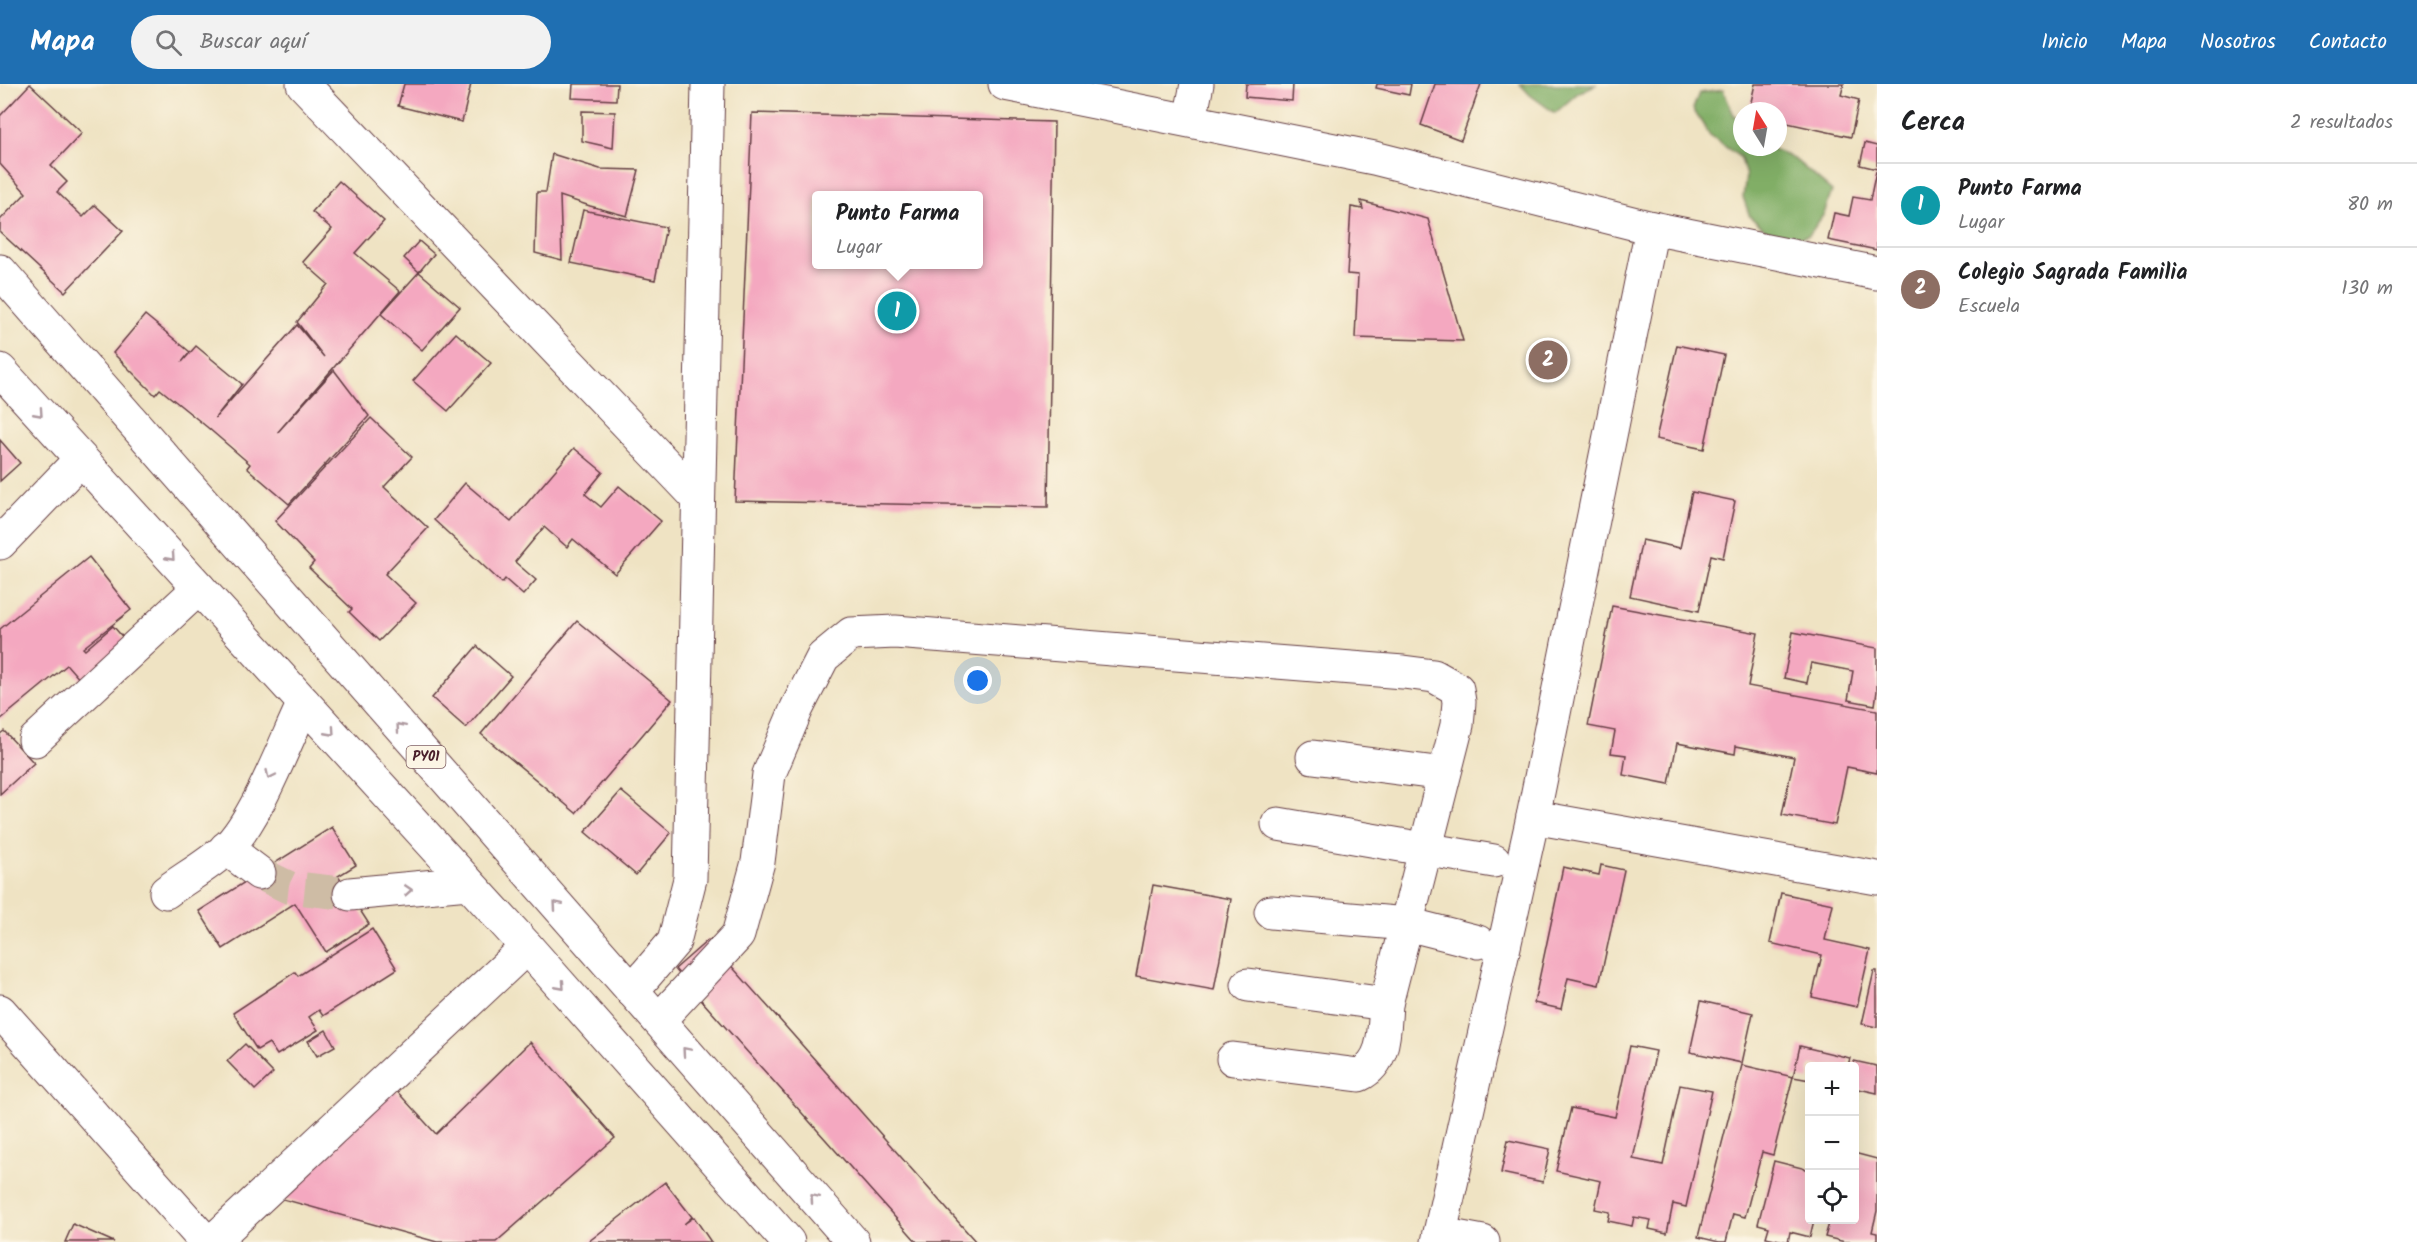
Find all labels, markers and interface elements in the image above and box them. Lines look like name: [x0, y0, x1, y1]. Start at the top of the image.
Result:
search box: [131, 15, 551, 69]
text: Mapa: [30, 20, 95, 65]
text: Buscar aquí: [200, 25, 307, 60]
icon: search: [152, 26, 185, 59]
text: Inicio: [2041, 26, 2088, 59]
text: Mapa: [2121, 26, 2167, 59]
text: Nosotros: [2200, 26, 2276, 59]
text: Contacto: [2309, 26, 2387, 59]
north arrow: [1733, 102, 1787, 156]
text: Cerca: [1901, 102, 1965, 144]
text: 2 resultados: [2290, 107, 2393, 139]
text: Punto Farma: [1958, 172, 2082, 207]
text: 1: [1917, 189, 1924, 221]
text: 80 m: [2347, 189, 2393, 221]
popup: [812, 191, 983, 269]
text: Punto Farma: [836, 197, 959, 232]
text: Lugar: [1958, 207, 2004, 239]
text: Lugar: [836, 232, 882, 264]
text: Colegio Sagrada Familia: [1958, 256, 2187, 291]
text: 2: [1915, 273, 1926, 305]
text: 130 m: [2341, 273, 2393, 305]
pin: 1: [878, 288, 916, 334]
text: Escuela: [1958, 291, 2020, 323]
pin: 2: [1528, 338, 1568, 382]
one-way arrow: [32, 406, 43, 417]
one-way arrow: [164, 550, 175, 561]
your location: [963, 666, 992, 695]
one-way arrow: [396, 723, 407, 734]
one-way arrow: [324, 726, 335, 736]
road number: PY01: [406, 746, 446, 768]
one-way arrow: [265, 768, 277, 779]
one-way arrow: [404, 883, 413, 896]
one-way arrow: [553, 901, 564, 912]
one-way arrow: [554, 979, 565, 989]
one-way arrow: [682, 1047, 693, 1058]
map controls: [1805, 1062, 1859, 1224]
button: +: [1805, 1062, 1859, 1116]
button: −: [1805, 1116, 1859, 1170]
button: locate: [1805, 1170, 1859, 1224]
one-way arrow: [810, 1194, 821, 1205]

